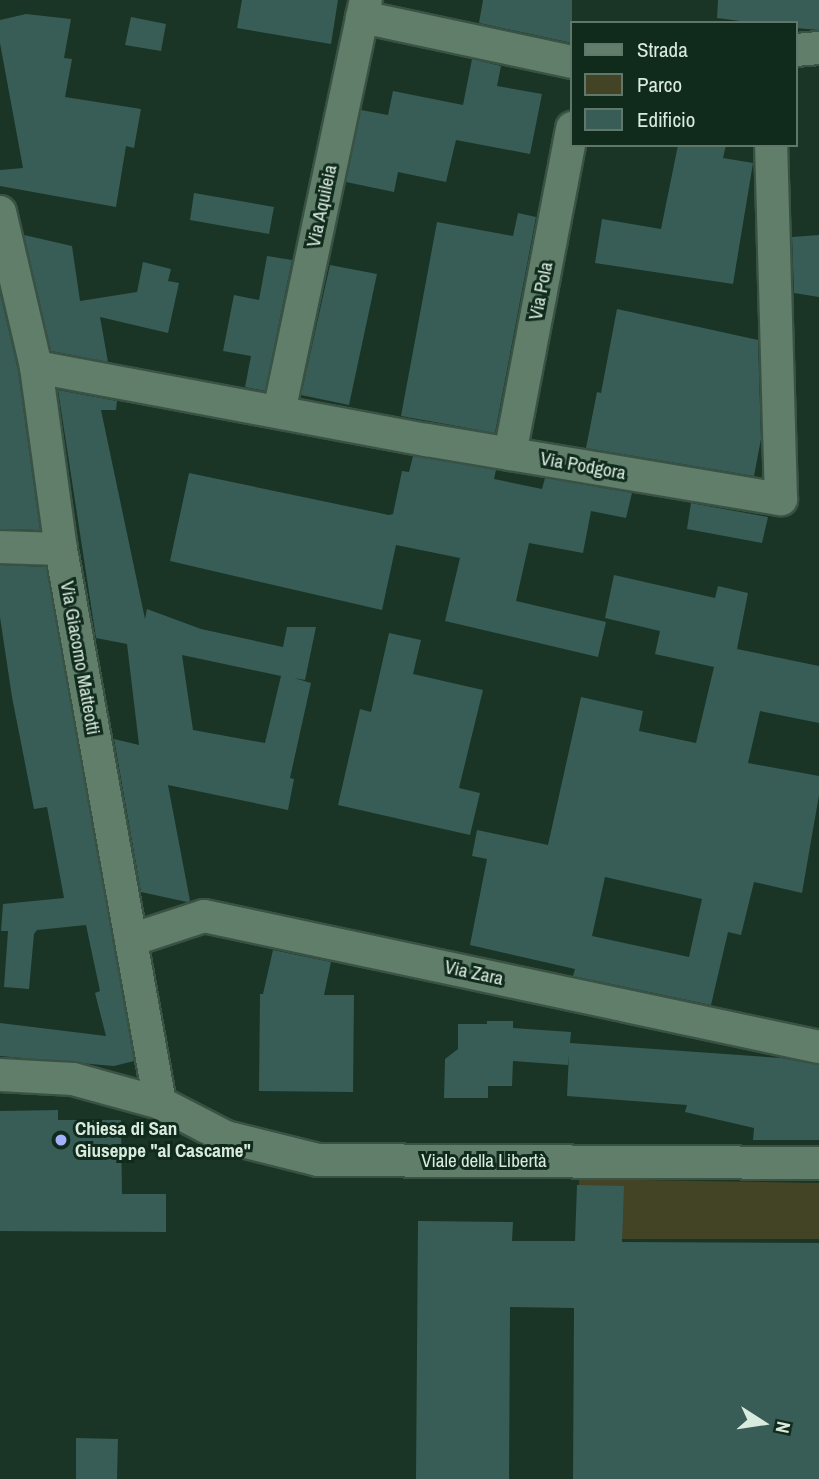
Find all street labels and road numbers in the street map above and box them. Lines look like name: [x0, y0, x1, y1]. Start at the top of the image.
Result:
street label: Via Aquileia: [302, 162, 342, 250]
street label: Via Pola: [524, 260, 558, 322]
street label: Via Podgora: [538, 447, 628, 485]
street label: Via Giacomo Matteotti: [55, 579, 105, 737]
street label: Via Zara: [443, 956, 505, 990]
street label: Viale della Libertà: [421, 1150, 547, 1172]

